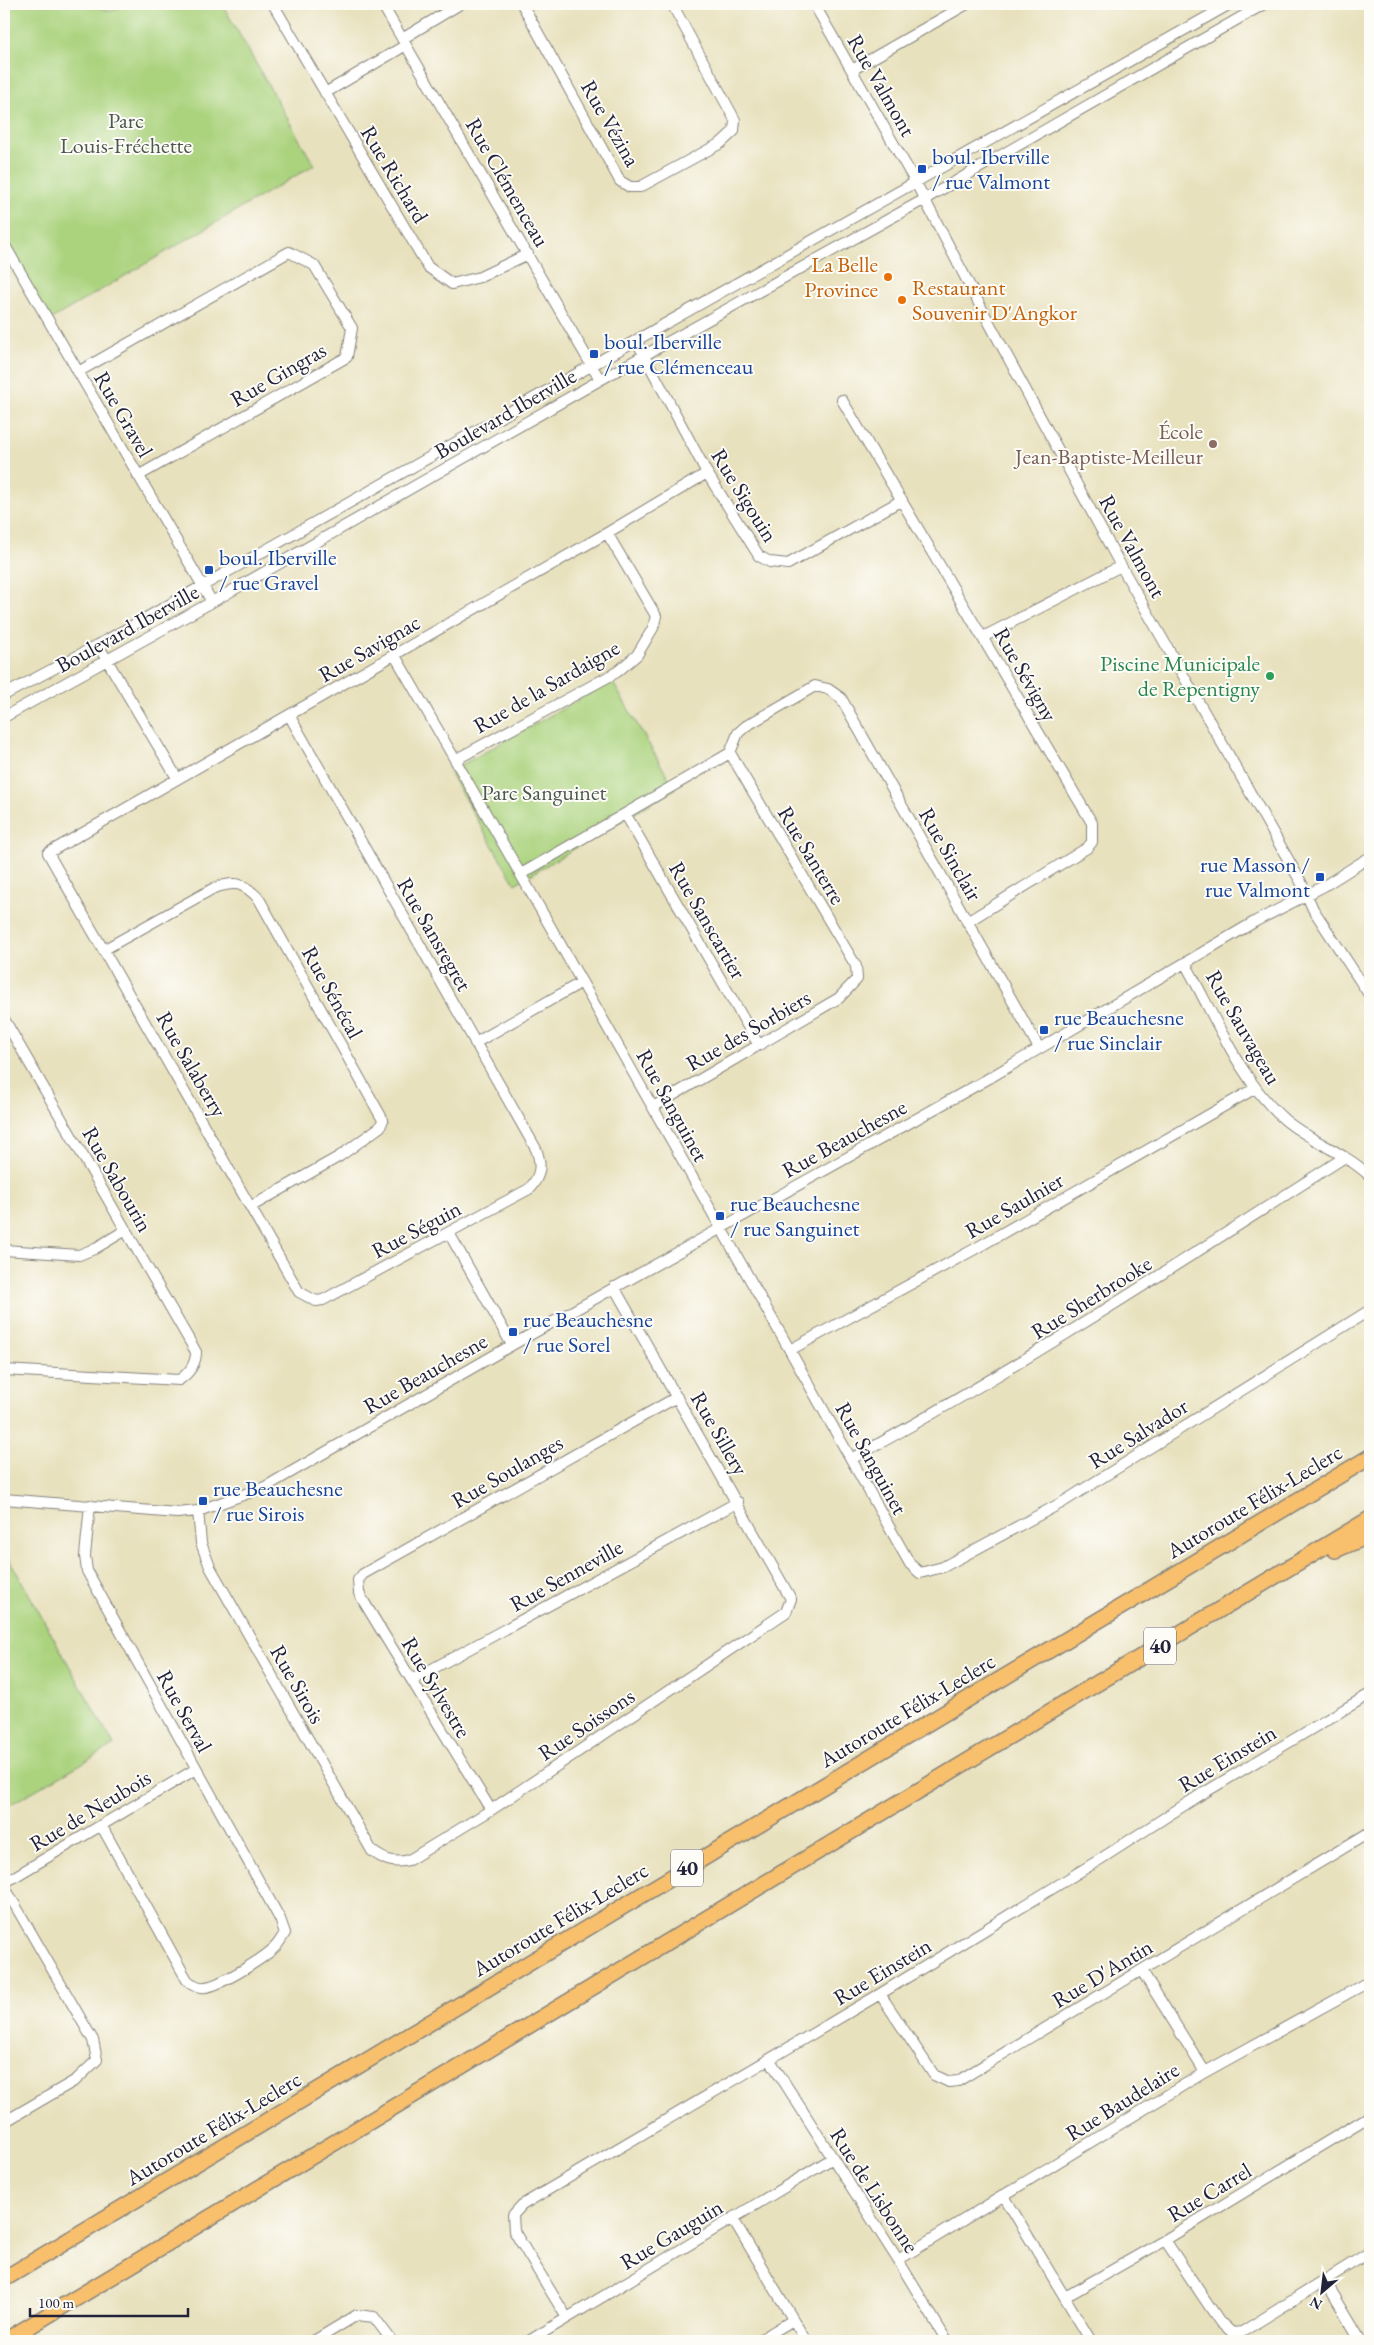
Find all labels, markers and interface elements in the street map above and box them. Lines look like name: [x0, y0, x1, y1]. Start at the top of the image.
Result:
street label: Rue Valmont: [841, 29, 923, 142]
street label: Rue Vézina: [574, 75, 647, 172]
park label: Parc Louis-Fréchette: [60, 106, 192, 160]
street label: Rue Clémenceau: [459, 112, 556, 252]
street label: Rue Richard: [354, 120, 435, 229]
place label: boul. Iberville / rue Valmont: [932, 142, 1050, 196]
marker: boul. Iberville / rue Valmont: [916, 163, 928, 175]
place label: La Belle Province: [804, 250, 878, 304]
marker: La Belle Province: [882, 271, 894, 283]
place label: Restaurant Souvenir D'Angkor: [912, 273, 1078, 327]
marker: Restaurant Souvenir D'Angkor: [896, 294, 908, 306]
place label: boul. Iberville / rue Clémenceau: [604, 327, 754, 381]
street label: Rue Gingras: [225, 335, 331, 414]
marker: boul. Iberville / rue Clémenceau: [588, 348, 600, 360]
street label: Boulevard Iberville: [429, 361, 582, 466]
street label: Rue Gravel: [87, 366, 160, 463]
place label: École Jean-Baptiste-Meilleur: [1013, 417, 1204, 471]
marker: École Jean-Baptiste-Meilleur: [1207, 438, 1219, 450]
street label: Rue Sigouin: [704, 443, 785, 548]
street label: Rue Valmont: [1092, 490, 1173, 603]
place label: boul. Iberville / rue Gravel: [219, 543, 337, 597]
marker: boul. Iberville / rue Gravel: [203, 564, 215, 576]
street label: Boulevard Iberville: [51, 577, 204, 680]
street label: Rue Savignac: [313, 608, 425, 689]
street label: Rue Sévigny: [987, 622, 1064, 727]
street label: Rue de la Sardaigne: [468, 633, 625, 740]
place label: Piscine Municipale de Repentigny: [1100, 649, 1260, 703]
marker: Piscine Municipale de Repentigny: [1264, 670, 1276, 682]
park label: Parc Sanguinet: [482, 778, 606, 807]
street label: Rue Santerre: [771, 801, 852, 910]
street label: Rue Sinclair: [912, 802, 989, 907]
place label: rue Masson / rue Valmont: [1200, 850, 1310, 904]
street label: Rue Sanscartier: [662, 856, 753, 985]
marker: rue Masson / rue Valmont: [1314, 871, 1326, 883]
street label: Rue Sansregret: [390, 872, 479, 996]
street label: Rue Sénécal: [295, 941, 370, 1044]
street label: Rue Sauvageau: [1199, 965, 1288, 1090]
street label: Rue des Sorbiers: [681, 983, 816, 1078]
place label: rue Beauchesne / rue Sinclair: [1054, 1003, 1184, 1057]
street label: Rue Salaberry: [150, 1006, 234, 1123]
marker: rue Beauchesne / rue Sinclair: [1038, 1024, 1050, 1036]
street label: Rue Sanguinet: [630, 1044, 715, 1167]
street label: Rue Beauchesne: [777, 1092, 912, 1185]
street label: Rue Sabourin: [76, 1121, 160, 1238]
street label: Rue Saulnier: [960, 1165, 1069, 1245]
place label: rue Beauchesne / rue Sanguinet: [730, 1189, 860, 1243]
street label: Rue Séguin: [366, 1194, 466, 1265]
marker: rue Beauchesne / rue Sanguinet: [714, 1210, 726, 1222]
street label: Rue Sherbrooke: [1026, 1249, 1157, 1346]
place label: rue Beauchesne / rue Sorel: [523, 1305, 653, 1359]
street label: Rue Beauchesne: [358, 1326, 493, 1421]
marker: rue Beauchesne / rue Sorel: [507, 1326, 519, 1338]
street label: Rue Sillery: [684, 1386, 755, 1481]
street label: Rue Salvador: [1083, 1391, 1194, 1475]
street label: Rue Sanguinet: [829, 1397, 914, 1520]
street label: Rue Soulanges: [446, 1428, 568, 1515]
street label: Autoroute Félix-Leclerc: [1160, 1437, 1347, 1566]
place label: rue Beauchesne / rue Sirois: [213, 1474, 343, 1528]
marker: rue Beauchesne / rue Sirois: [197, 1495, 209, 1507]
street label: Rue Senneville: [505, 1532, 628, 1618]
road number: 40: [1144, 1628, 1176, 1664]
street label: Rue Sylvestre: [395, 1631, 478, 1744]
street label: Rue Sirois: [263, 1639, 332, 1729]
street label: Autoroute Félix-Leclerc: [813, 1646, 1000, 1775]
street label: Rue Serval: [150, 1665, 219, 1758]
street label: Rue Soissons: [532, 1681, 640, 1767]
street label: Rue Einstein: [1173, 1718, 1282, 1799]
street label: Rue de Neubois: [24, 1763, 156, 1858]
road number: 40: [671, 1850, 703, 1886]
street label: Autoroute Félix-Leclerc: [466, 1855, 653, 1984]
street label: Rue Einstein: [828, 1931, 937, 2012]
street label: Rue D'Antin: [1047, 1932, 1158, 2015]
street label: Rue Baudelaire: [1060, 2055, 1185, 2148]
street label: Autoroute Félix-Leclerc: [119, 2064, 306, 2193]
street label: Rue de Lisbonne: [823, 2122, 926, 2259]
street label: Rue Carrel: [1162, 2156, 1257, 2229]
street label: Rue Gauguin: [615, 2192, 728, 2276]
north arrow: [1296, 2268, 1346, 2318]
scale bar: [30, 2285, 188, 2317]
text: 100 m: [38, 2293, 75, 2312]
text: N: [1306, 2293, 1325, 2314]

